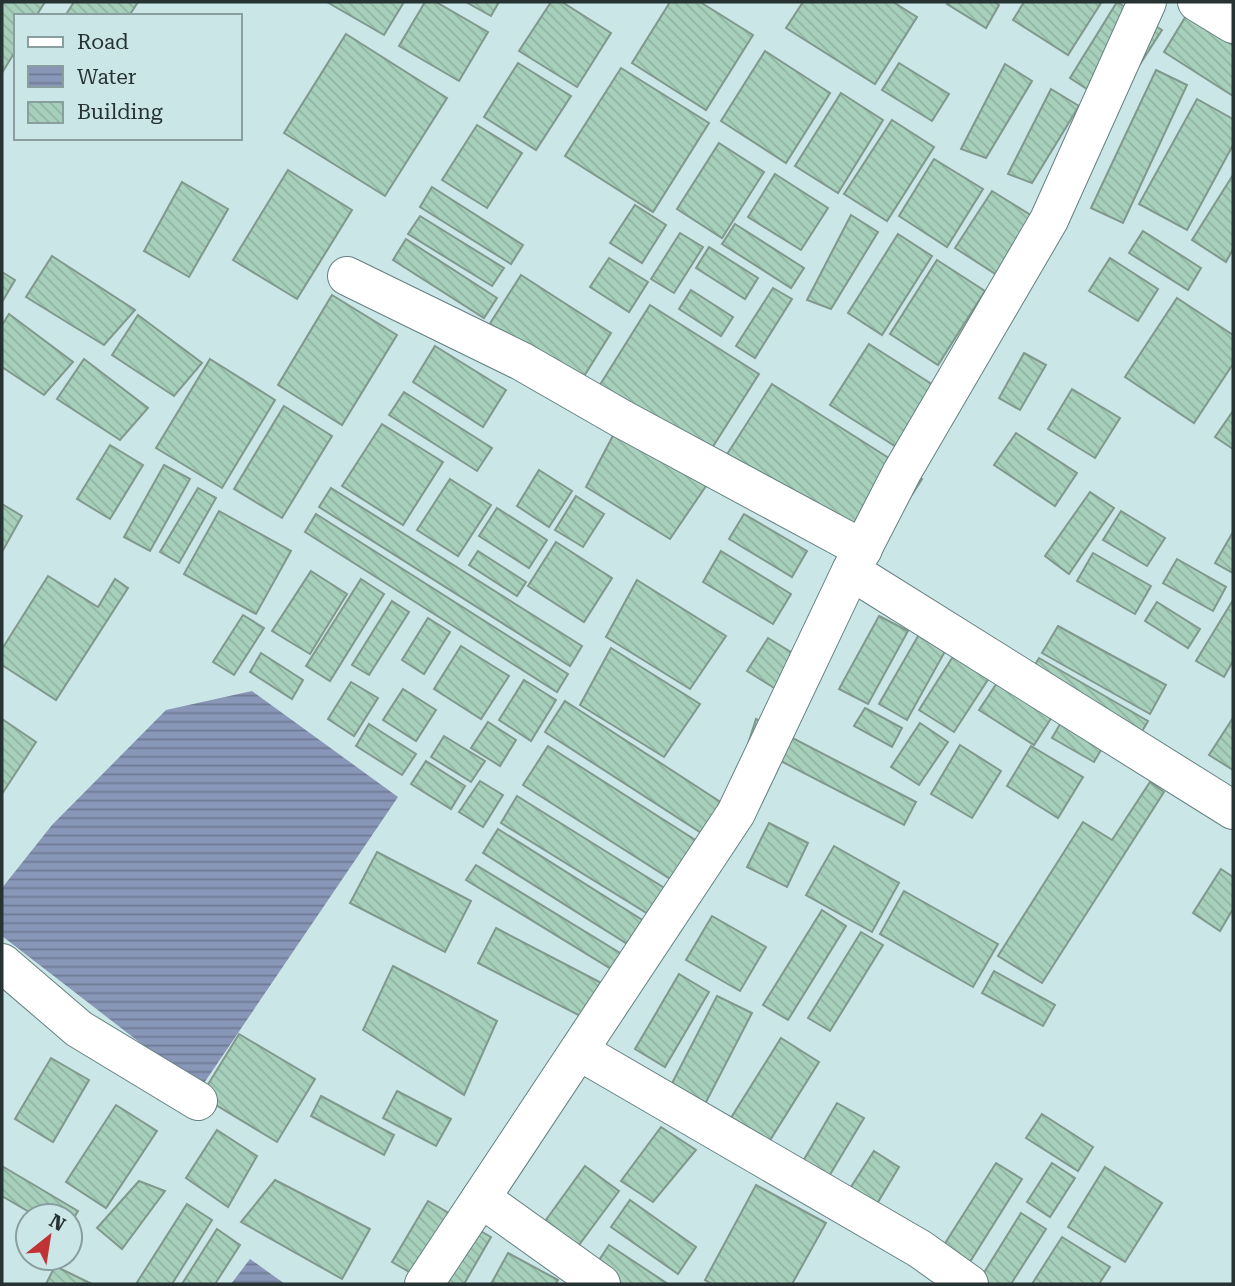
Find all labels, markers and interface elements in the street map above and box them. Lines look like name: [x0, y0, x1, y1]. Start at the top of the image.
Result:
legend: [14, 14, 242, 140]
text: Road: [77, 30, 129, 54]
text: Water: [77, 65, 137, 89]
text: Building: [77, 100, 163, 124]
north arrow: [14, 1202, 84, 1272]
text: N: [45, 1209, 70, 1237]

